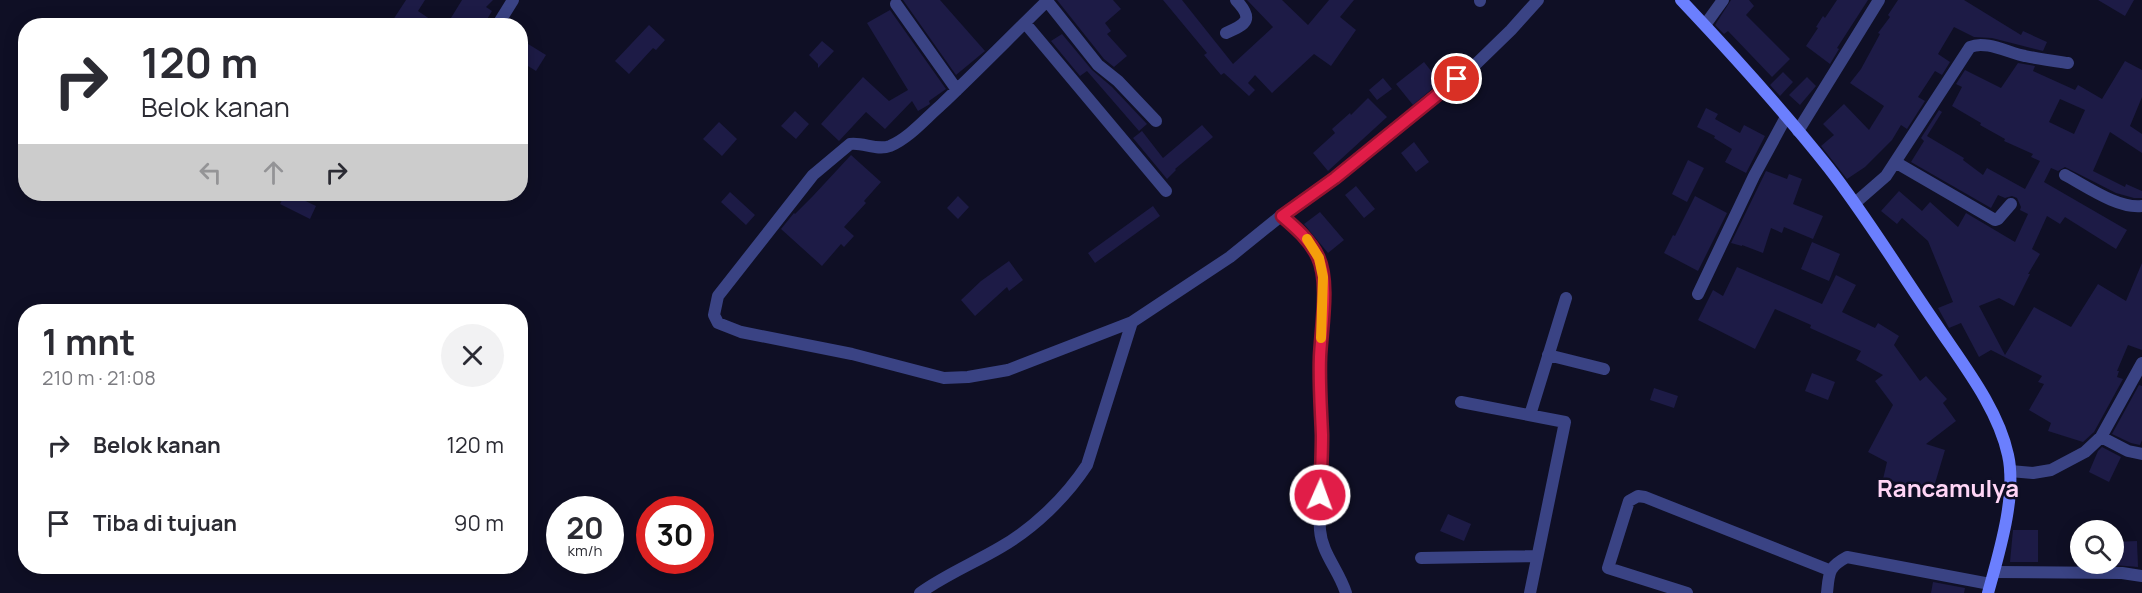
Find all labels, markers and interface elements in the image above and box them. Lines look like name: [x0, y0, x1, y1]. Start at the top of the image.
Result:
text: 120 m: [141, 33, 258, 91]
icon: right: [42, 42, 120, 120]
pin: [1431, 53, 1482, 104]
icon: arrive: [1440, 62, 1473, 95]
text: Belok kanan: [141, 88, 290, 125]
icon: left: [194, 156, 227, 189]
icon: ahead: [257, 156, 290, 189]
icon: right: [320, 156, 353, 189]
text: 1 mnt: [42, 317, 135, 366]
button: close: [441, 324, 504, 387]
text: 210 m · 21:08: [42, 364, 156, 391]
icon: right: [42, 429, 75, 462]
text: Belok kanan: [93, 430, 221, 460]
text: 120 m: [446, 430, 504, 460]
position arrow: [1288, 463, 1352, 527]
district label: Rancamulya: [1877, 471, 2019, 504]
speed limit sign: 30: [636, 496, 714, 574]
icon: arrive: [42, 507, 75, 540]
text: 20: [566, 507, 604, 548]
text: Tiba di tujuan: [93, 508, 237, 538]
text: 90 m: [454, 508, 504, 538]
map controls: [2070, 520, 2124, 574]
button: search: [2070, 520, 2124, 574]
text: km/h: [568, 540, 602, 561]

